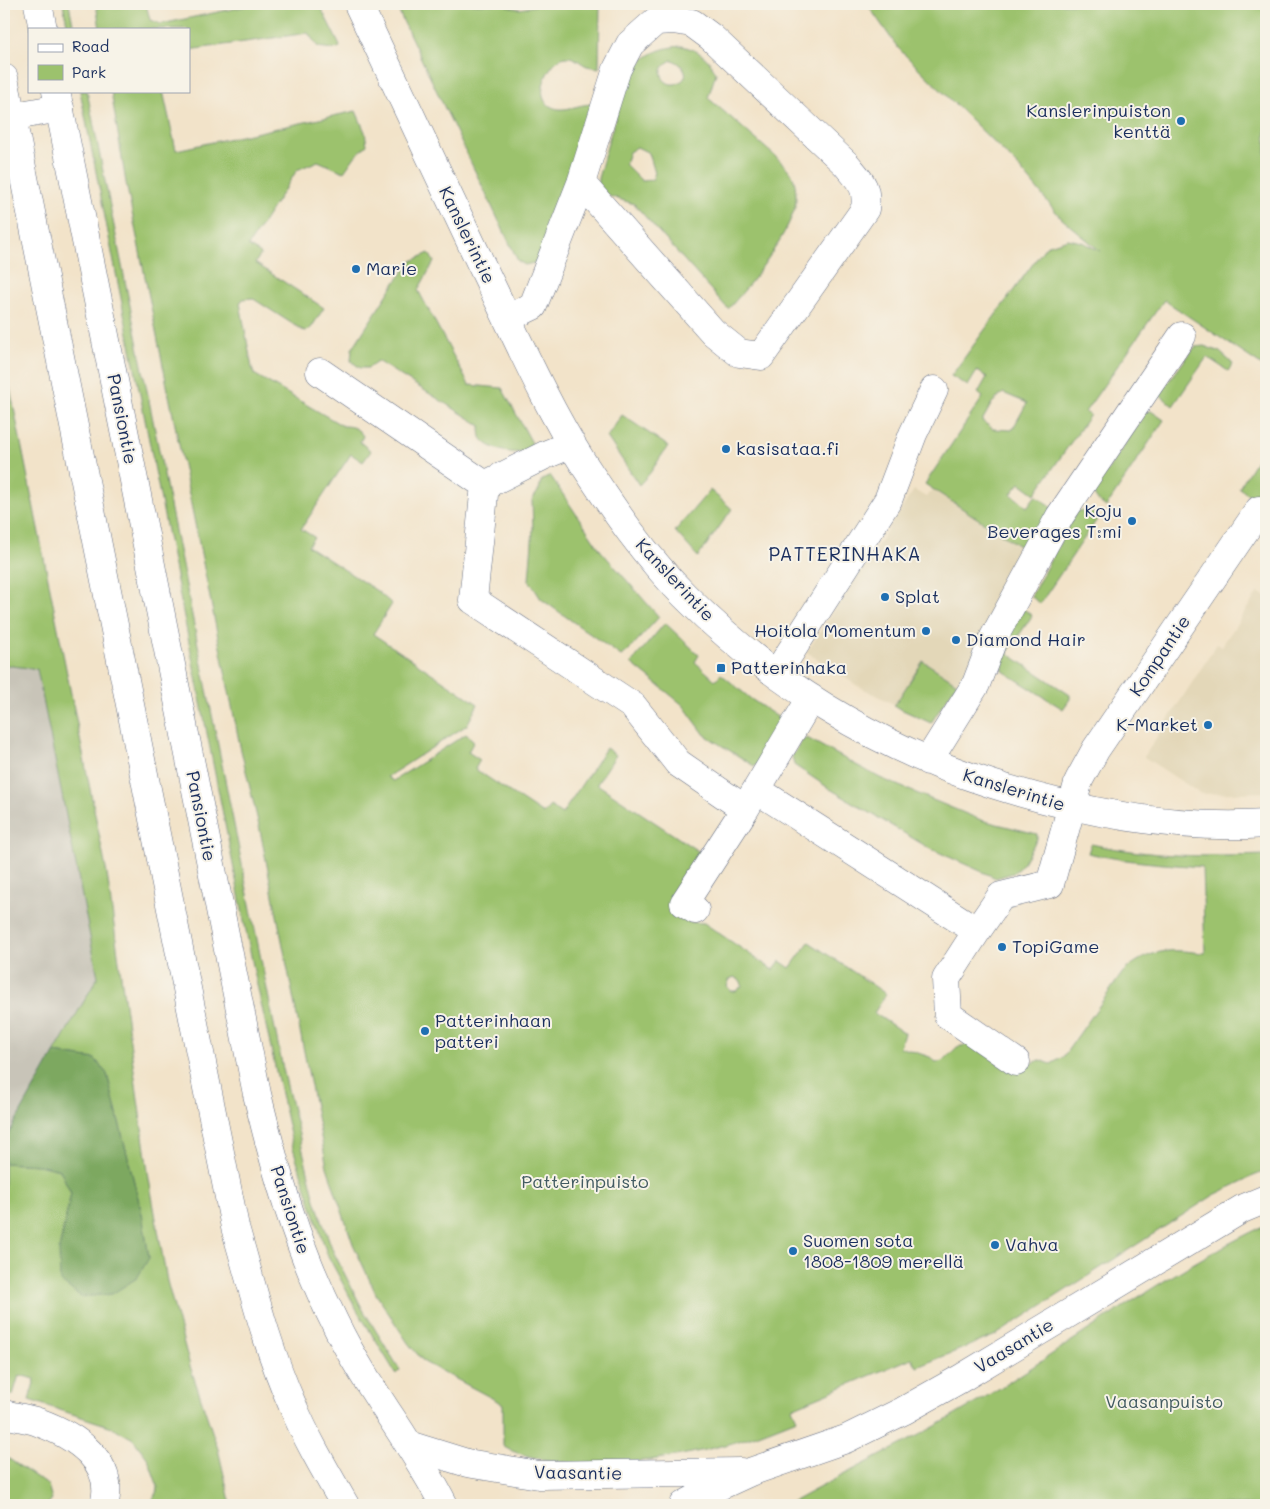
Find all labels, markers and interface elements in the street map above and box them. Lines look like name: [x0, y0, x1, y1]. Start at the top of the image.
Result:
legend: [28, 28, 190, 92]
text: Road: [72, 36, 109, 56]
text: Park: [72, 62, 106, 82]
place label: Kanslerinpuiston kenttä: [1026, 98, 1171, 143]
marker: Kanslerinpuiston kenttä: [1175, 115, 1187, 127]
street label: Kanslerintie: [434, 182, 502, 287]
place label: Marie: [366, 256, 417, 280]
marker: Marie: [350, 263, 362, 275]
street label: Pansiontie: [102, 372, 144, 466]
place label: kasisataa.fi: [736, 436, 839, 460]
marker: kasisataa.fi: [720, 443, 732, 455]
place label: Koju Beverages T:mi: [987, 498, 1122, 543]
marker: Koju Beverages T:mi: [1126, 515, 1138, 527]
street label: Kanslerintie: [631, 533, 721, 626]
district label: PATTERINHAKA: [768, 541, 922, 566]
place label: Splat: [895, 584, 940, 608]
marker: Splat: [879, 591, 891, 603]
street label: Kompantie: [1123, 610, 1195, 701]
place label: Hoitola Momentum: [754, 618, 916, 642]
marker: Hoitola Momentum: [920, 625, 932, 637]
place label: Diamond Hair: [966, 627, 1086, 651]
marker: Diamond Hair: [950, 634, 962, 646]
place label: Patterinhaka: [731, 655, 847, 679]
marker: Patterinhaka: [715, 662, 727, 674]
place label: K-Market: [1116, 712, 1198, 736]
marker: K-Market: [1202, 719, 1214, 731]
street label: Kanslerintie: [960, 762, 1068, 816]
street label: Pansiontie: [181, 769, 223, 863]
place label: TopiGame: [1012, 934, 1099, 958]
marker: TopiGame: [996, 941, 1008, 953]
place label: Patterinhaan patteri: [435, 1008, 551, 1053]
marker: Patterinhaan patteri: [419, 1025, 431, 1037]
street label: Pansiontie: [265, 1162, 317, 1257]
park label: Patterinpuisto: [521, 1169, 649, 1193]
place label: Suomen sota 1808-1809 merellä: [803, 1228, 964, 1273]
place label: Vahva: [1005, 1232, 1059, 1256]
marker: Vahva: [989, 1239, 1001, 1251]
marker: Suomen sota 1808-1809 merellä: [787, 1245, 799, 1257]
street label: Vaasantie: [969, 1312, 1058, 1378]
park label: Vaasanpuisto: [1105, 1389, 1223, 1413]
street label: Vaasantie: [534, 1459, 622, 1485]

